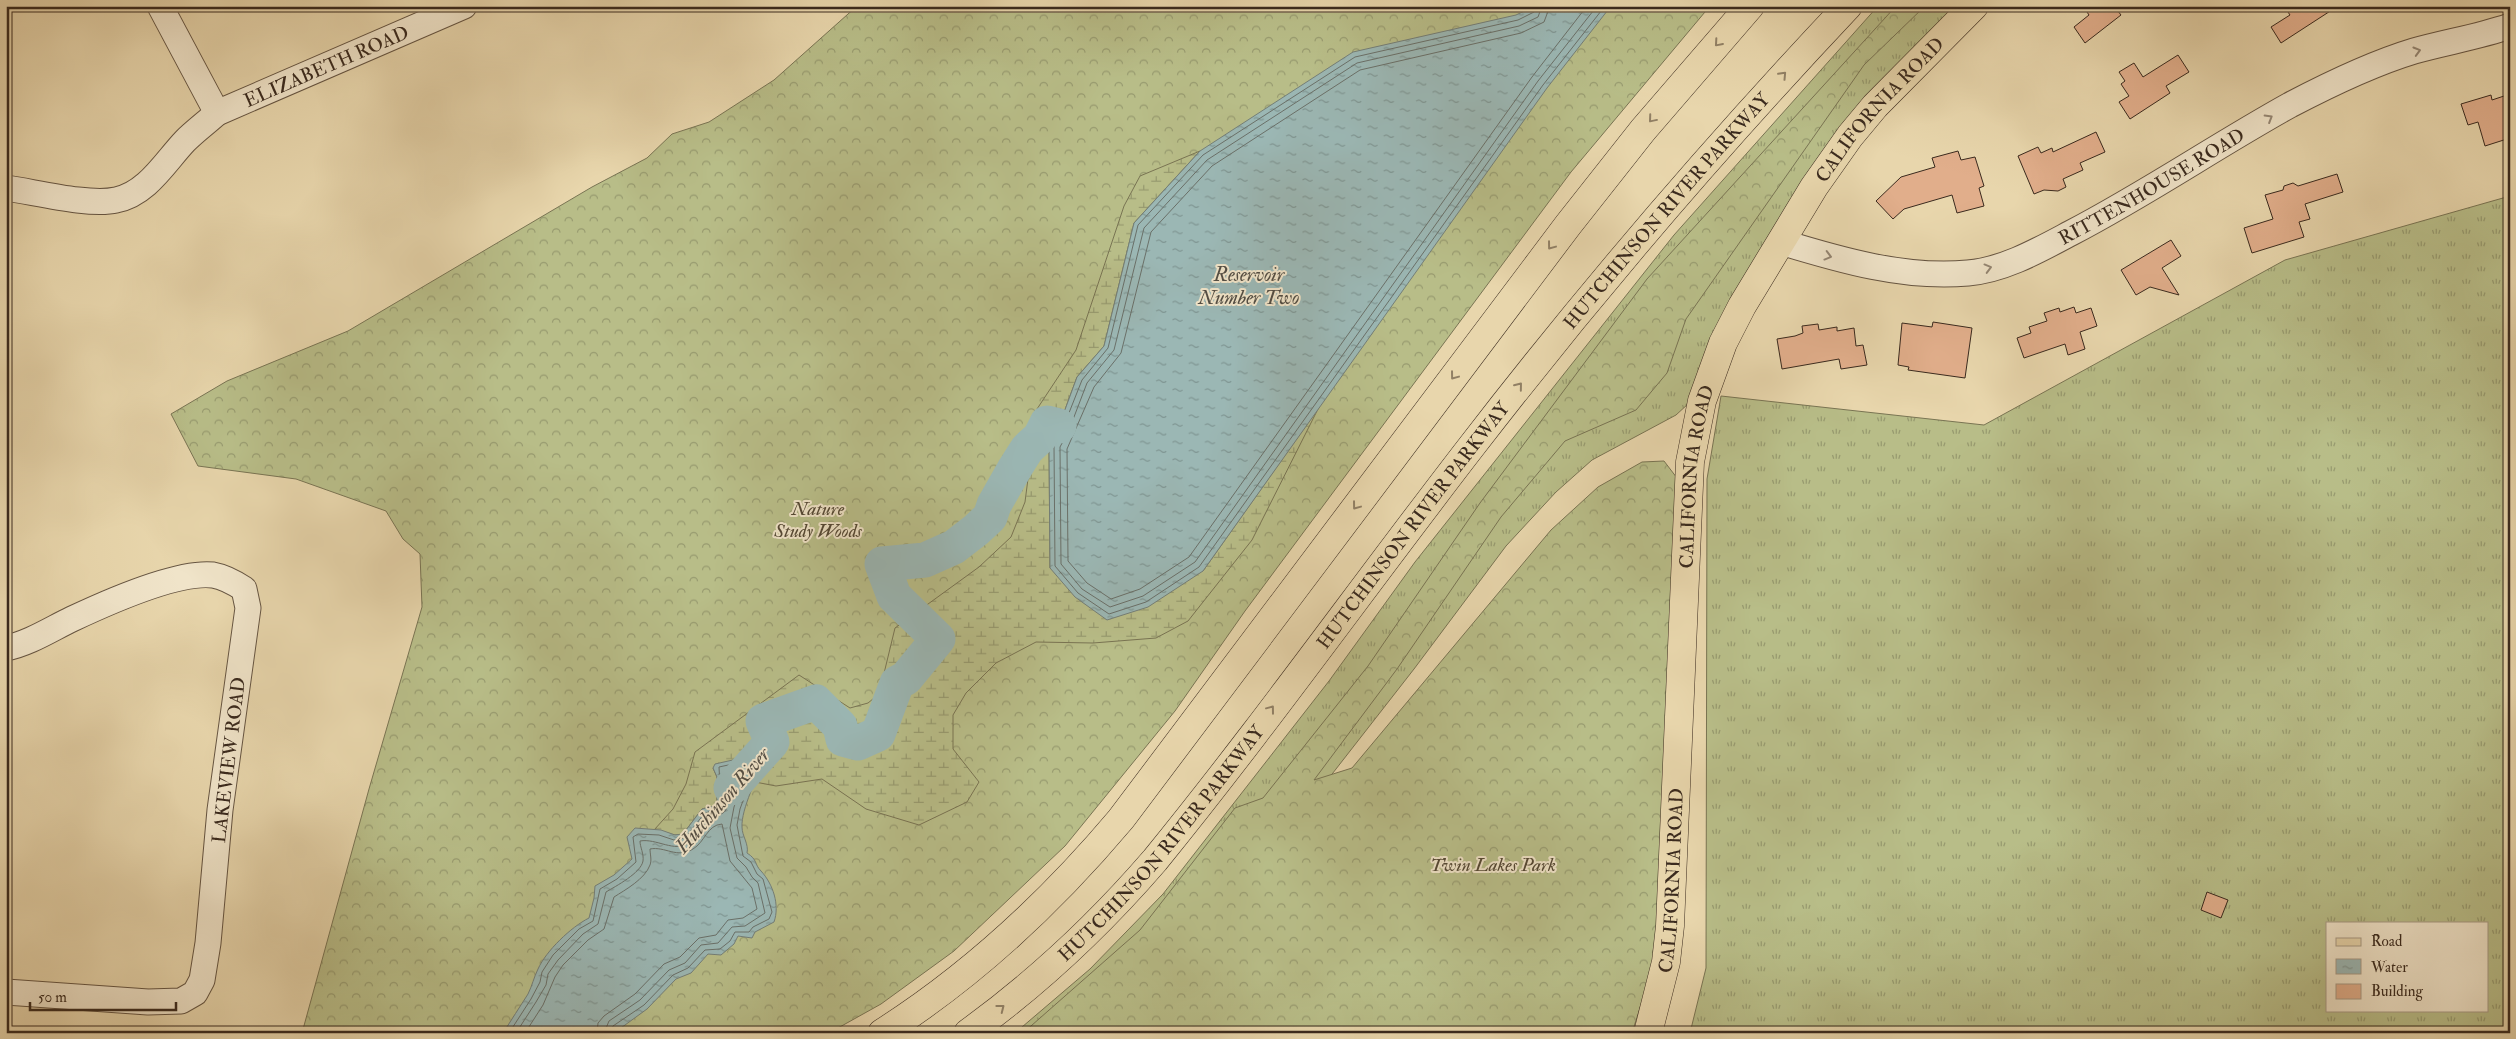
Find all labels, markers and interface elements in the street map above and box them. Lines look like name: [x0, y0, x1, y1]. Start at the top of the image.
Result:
street label: ELIZABETH ROAD: [240, 20, 412, 113]
street label: CALIFORNIA ROAD: [1810, 32, 1949, 187]
one-way arrow: [1715, 37, 1724, 46]
one-way arrow: [2412, 46, 2421, 57]
one-way arrow: [1777, 72, 1786, 81]
street label: HUTCHINSON RIVER PARKWAY: [1558, 87, 1776, 334]
one-way arrow: [1650, 113, 1658, 122]
one-way arrow: [2264, 114, 2273, 124]
street label: RITTENHOUSE ROAD: [2055, 123, 2249, 250]
one-way arrow: [1549, 240, 1557, 249]
one-way arrow: [1823, 250, 1831, 260]
water label: Reservoir Number Two: [1198, 262, 1299, 310]
one-way arrow: [1983, 263, 1992, 274]
one-way arrow: [1451, 370, 1459, 379]
street label: CALIFORNIA ROAD: [1674, 382, 1720, 569]
one-way arrow: [1514, 383, 1522, 392]
street label: HUTCHINSON RIVER PARKWAY: [1312, 396, 1516, 654]
park label: Nature Study Woods: [773, 497, 863, 543]
one-way arrow: [1354, 500, 1362, 509]
street label: LAKEVIEW ROAD: [207, 676, 251, 844]
one-way arrow: [1266, 706, 1274, 715]
street label: HUTCHINSON RIVER PARKWAY: [1053, 720, 1270, 967]
water label: Hutchinson River: [669, 741, 776, 859]
street label: CALIFORNIA ROAD: [1653, 788, 1689, 976]
park label: Twin Lakes Park: [1430, 853, 1556, 877]
legend: [2326, 922, 2488, 1012]
text: Road: [2371, 932, 2403, 951]
text: Water: [2370, 958, 2408, 977]
scale bar: [30, 979, 176, 1011]
text: Building: [2371, 982, 2423, 1001]
text: 50 m: [38, 988, 67, 1007]
one-way arrow: [995, 1005, 1004, 1014]

